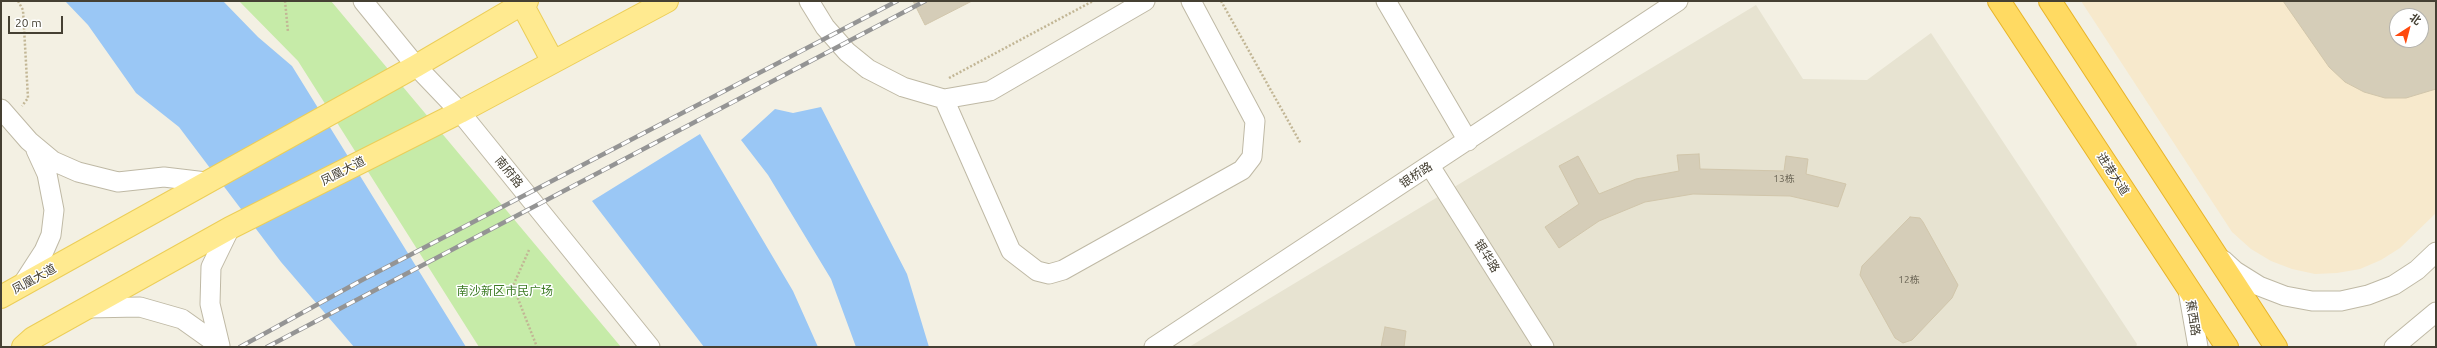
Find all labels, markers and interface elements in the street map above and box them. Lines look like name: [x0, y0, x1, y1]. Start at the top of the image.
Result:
scale bar: [10, 8, 65, 34]
north arrow: [2389, 8, 2429, 48]
text: 北: [2407, 11, 2423, 27]
text: 20 m: [15, 16, 42, 29]
street label: 进港大道: [2094, 150, 2132, 198]
street label: 南府路: [492, 153, 526, 191]
street label: 凤凰大道: [318, 154, 368, 188]
street label: 银桥路: [1397, 159, 1435, 191]
house number: 13栋: [1773, 173, 1795, 185]
street label: 银华路: [1471, 237, 1503, 275]
street label: 凤凰大道: [10, 261, 58, 297]
house number: 12栋: [1898, 274, 1920, 286]
park label: 南沙新区市民广场: [457, 284, 553, 298]
street label: 蕉西路: [2183, 299, 2203, 337]

